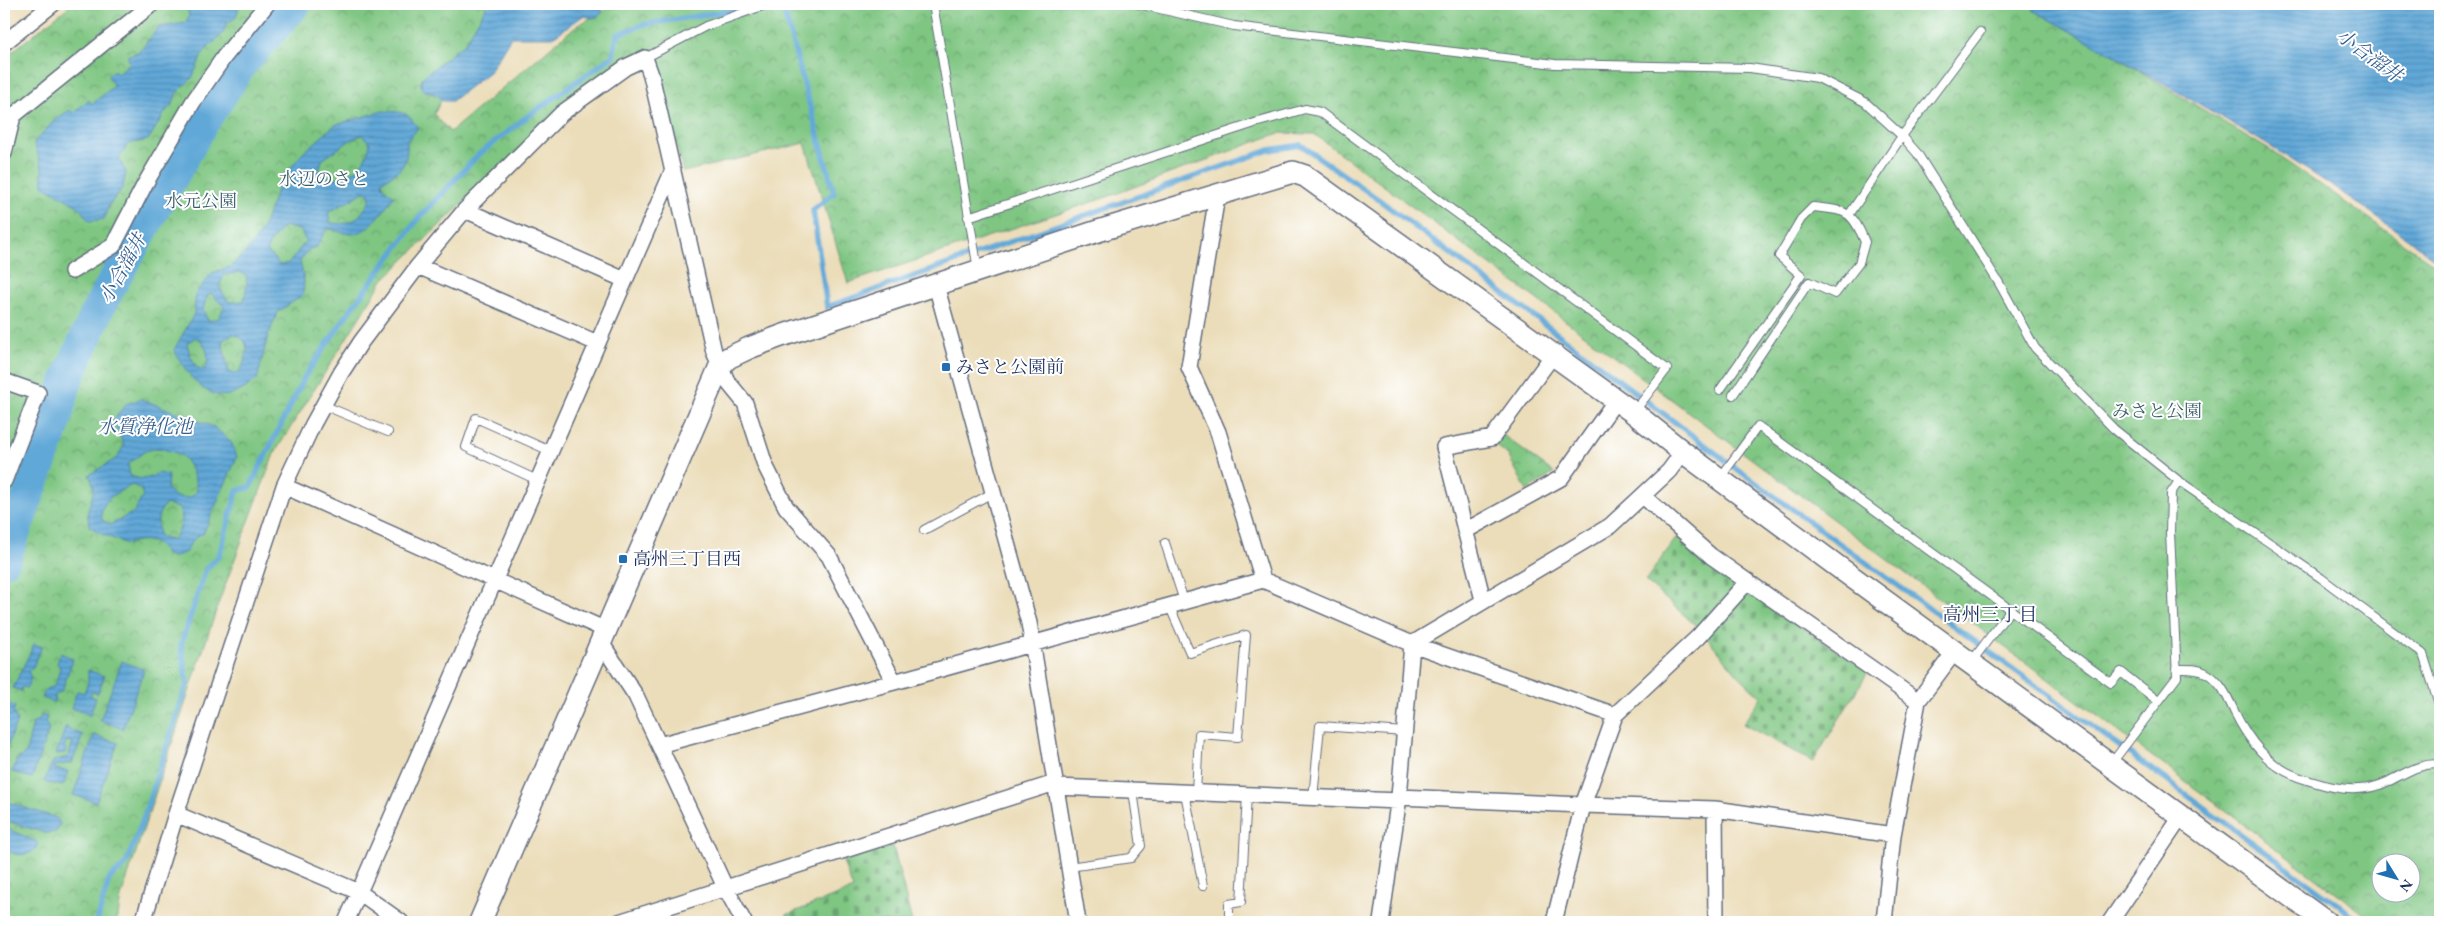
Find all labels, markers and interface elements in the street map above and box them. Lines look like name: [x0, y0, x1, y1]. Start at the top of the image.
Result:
water label: 小合溜井: [2332, 23, 2409, 89]
park label: 水辺のさと: [279, 167, 369, 190]
park label: 水元公園: [165, 189, 237, 212]
water label: 小合溜井: [93, 227, 153, 308]
place label: みさと公園前: [956, 355, 1064, 378]
marker: みさと公園前: [940, 361, 952, 373]
park label: みさと公園: [2112, 399, 2202, 422]
water label: 水質浄化池: [97, 414, 194, 439]
place label: 高州三丁目西: [633, 547, 741, 570]
marker: 高州三丁目西: [617, 553, 629, 565]
district label: 高州三丁目: [1942, 602, 2038, 627]
north arrow: [2372, 854, 2422, 904]
text: N: [2395, 876, 2417, 896]

